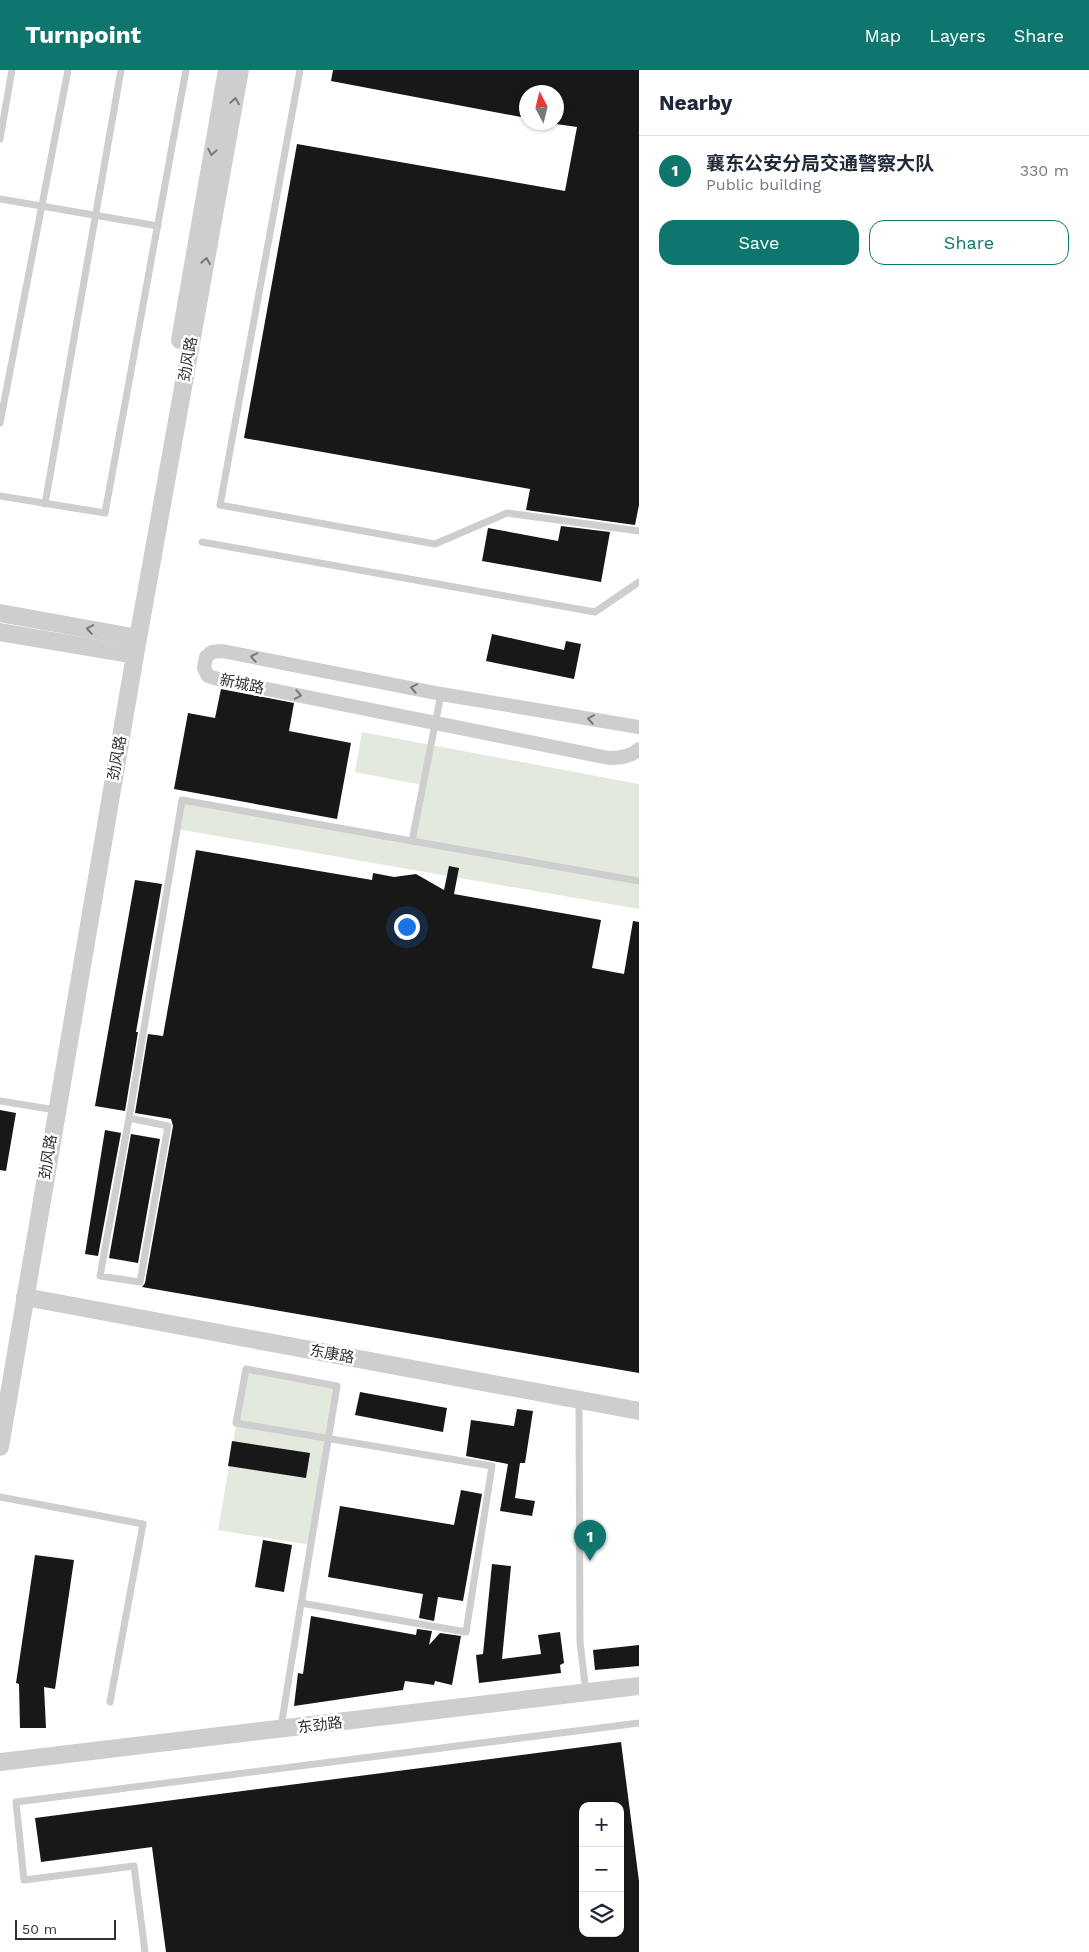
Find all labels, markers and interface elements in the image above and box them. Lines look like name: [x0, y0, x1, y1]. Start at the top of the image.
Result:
text: Turnpoint: [25, 21, 141, 49]
text: Map: [864, 25, 901, 46]
text: Layers: [929, 25, 986, 46]
text: Share: [1014, 25, 1064, 46]
north arrow: [519, 85, 564, 130]
text: Nearby: [659, 90, 732, 115]
one-way arrow: [229, 97, 239, 105]
one-way arrow: [208, 148, 218, 157]
text: 襄东公安分局交通警察大队: [706, 152, 934, 175]
text: 1: [672, 161, 678, 180]
text: 330 m: [1020, 161, 1069, 180]
text: Public building: [706, 175, 821, 194]
button: Save: [659, 220, 859, 265]
button: Share: [869, 220, 1069, 265]
one-way arrow: [201, 257, 211, 265]
street label: 劲风路: [175, 335, 201, 383]
one-way arrow: [86, 625, 95, 635]
one-way arrow: [250, 653, 258, 663]
street label: 新城路: [218, 671, 266, 697]
one-way arrow: [409, 684, 418, 694]
one-way arrow: [293, 690, 302, 700]
one-way arrow: [586, 715, 595, 725]
street label: 劲风路: [104, 734, 130, 782]
your location: [394, 914, 420, 940]
street label: 劲风路: [36, 1133, 60, 1181]
street label: 东康路: [308, 1341, 356, 1367]
pin: 1: [574, 1520, 606, 1561]
street label: 东劲路: [297, 1713, 343, 1737]
map controls: [579, 1802, 624, 1937]
button: +: [579, 1802, 624, 1847]
button: −: [579, 1847, 624, 1892]
button: layers: [579, 1892, 624, 1937]
scale bar: [15, 1917, 116, 1940]
text: 50 m: [22, 1921, 57, 1937]

